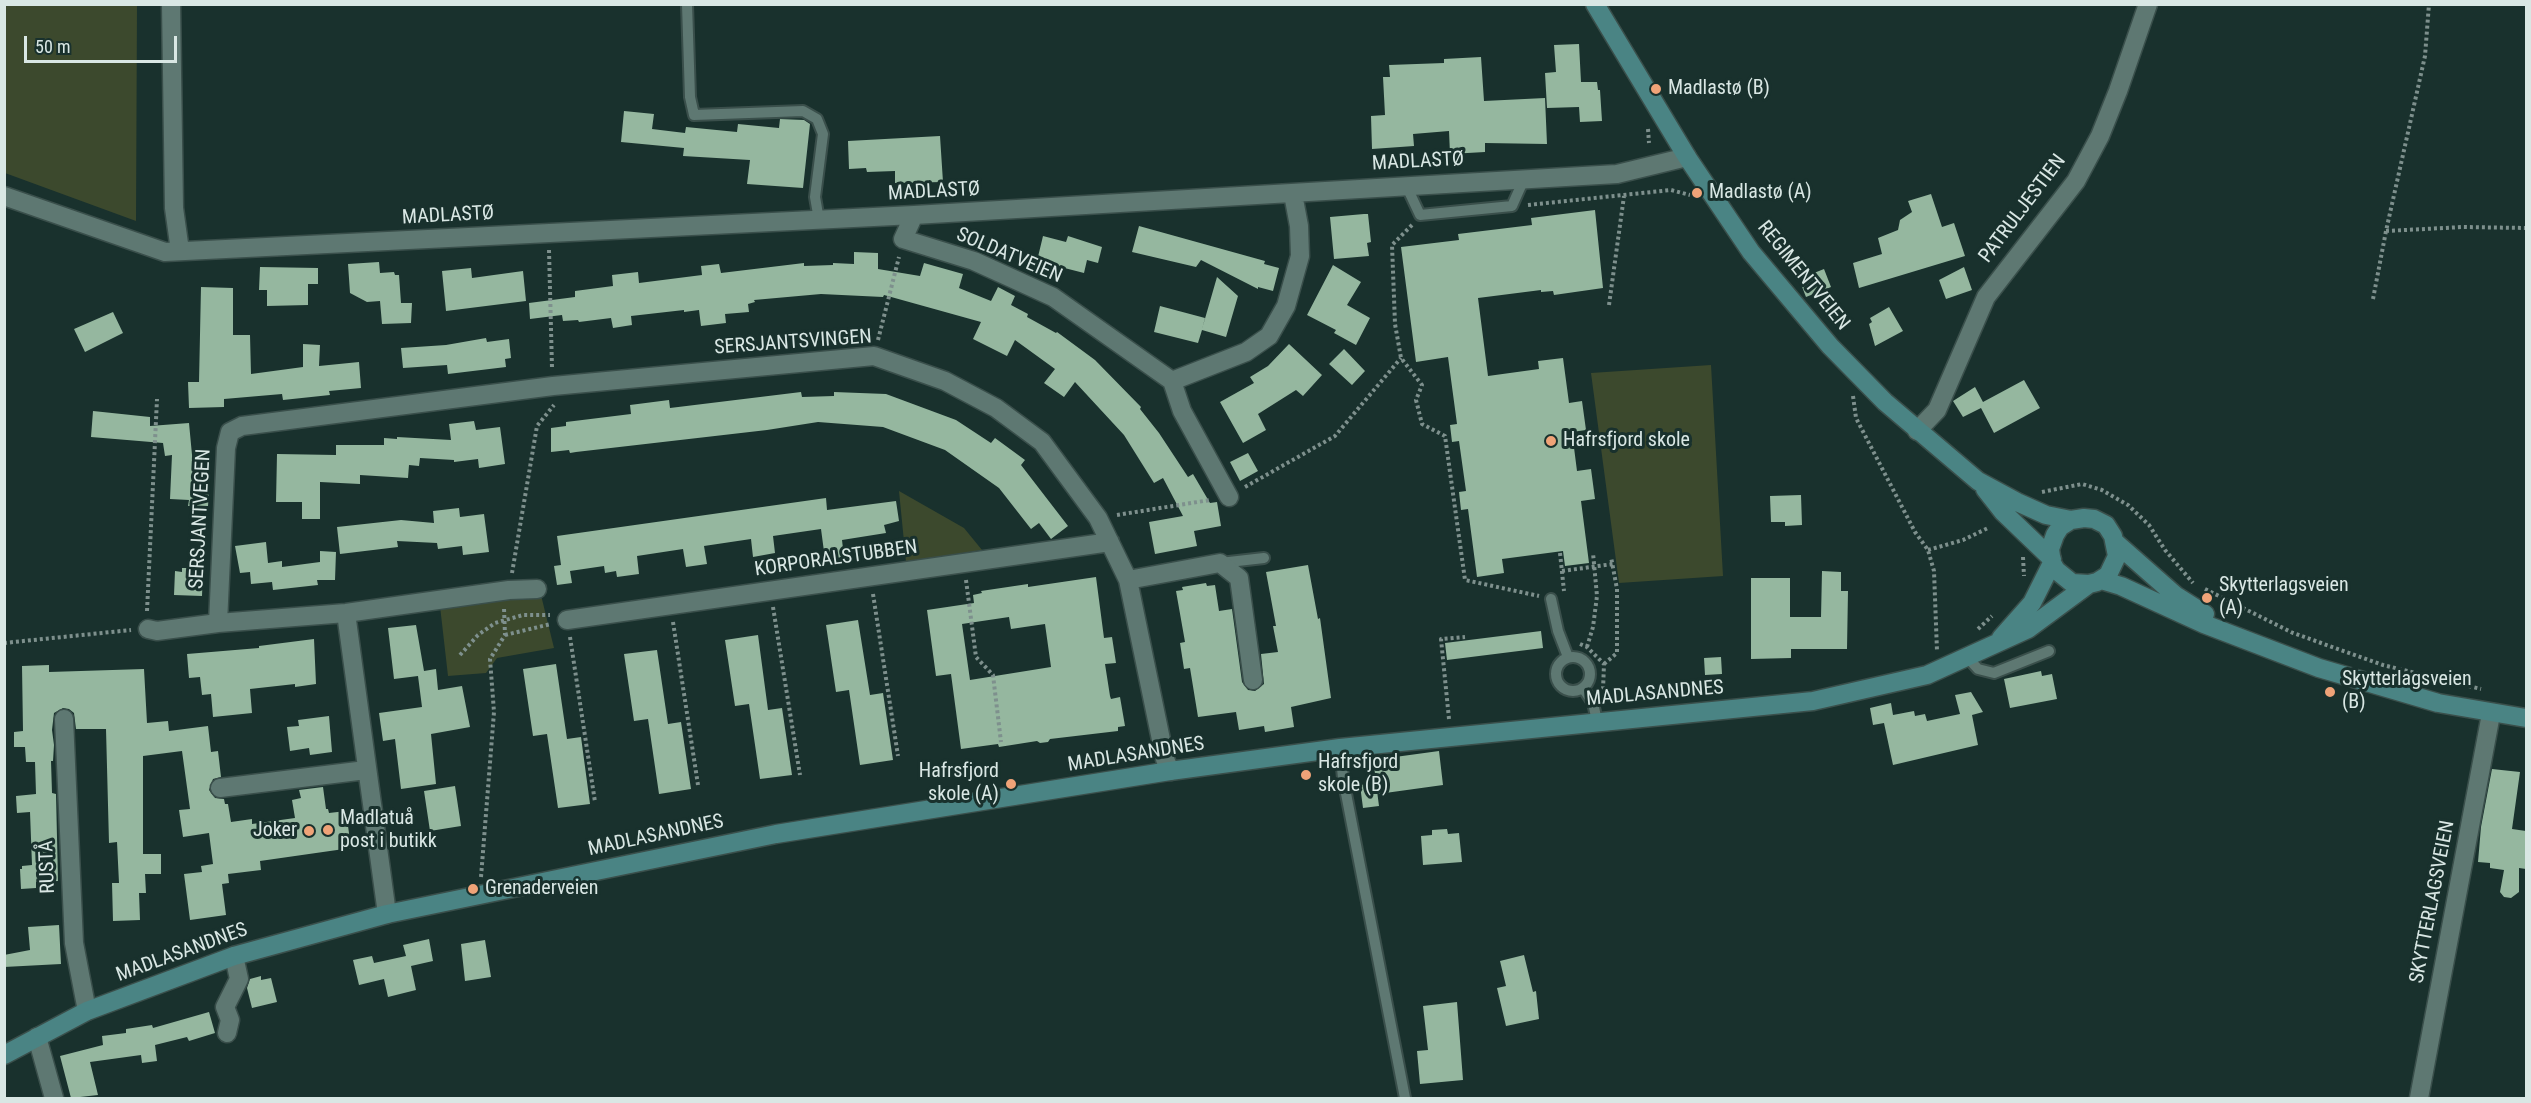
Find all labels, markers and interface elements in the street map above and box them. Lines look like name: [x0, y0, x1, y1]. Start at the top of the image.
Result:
scale bar: [27, 24, 180, 62]
text: 50 m: [35, 36, 70, 57]
place label: Madlastø (B): [1668, 77, 1770, 101]
marker: Madlastø (B): [1649, 82, 1663, 96]
street label: MADLASTØ: [1371, 148, 1465, 176]
street label: PATRULJESTIEN: [1974, 150, 2072, 268]
street label: MADLASTØ: [887, 178, 981, 206]
place label: Madlastø (A): [1709, 181, 1812, 205]
marker: Madlastø (A): [1690, 186, 1704, 200]
street label: MADLASTØ: [401, 202, 495, 230]
street label: REGIMENTVEIEN: [1752, 217, 1854, 335]
street label: SOLDATVEIEN: [953, 223, 1065, 289]
street label: SERSJANTSVINGEN: [713, 326, 873, 360]
place label: Hafrsfjord skole: [1563, 429, 1690, 453]
marker: Hafrsfjord skole: [1544, 434, 1558, 448]
street label: SERSJANTVEGEN: [185, 448, 217, 590]
street label: KORPORALSTUBBEN: [753, 536, 919, 582]
place label: Skytterlagsveien (A): [2219, 574, 2349, 621]
marker: Skytterlagsveien (A): [2200, 591, 2214, 605]
place label: Skytterlagsveien (B): [2342, 668, 2472, 715]
street label: MADLASANDNES: [1585, 676, 1725, 712]
marker: Skytterlagsveien (B): [2323, 685, 2337, 699]
street label: MADLASANDNES: [1066, 732, 1206, 778]
place label: Hafrsfjord skole (B): [1318, 751, 1398, 798]
place label: Hafrsfjord skole (A): [919, 760, 999, 807]
marker: Hafrsfjord skole (B): [1299, 768, 1313, 782]
marker: Hafrsfjord skole (A): [1004, 777, 1018, 791]
place label: Madlatuå post i butikk: [340, 807, 437, 854]
street label: MADLASANDNES: [586, 810, 726, 862]
place label: Joker: [253, 819, 297, 843]
street label: SKYTTERLAGSVEIEN: [2405, 819, 2461, 985]
marker: Madlatuå post i butikk: [321, 823, 335, 837]
marker: Joker: [302, 824, 316, 838]
street label: RUSTÅ: [35, 840, 61, 894]
place label: Grenaderveien: [485, 877, 598, 901]
marker: Grenaderveien: [466, 882, 480, 896]
street label: MADLASANDNES: [113, 918, 251, 988]

